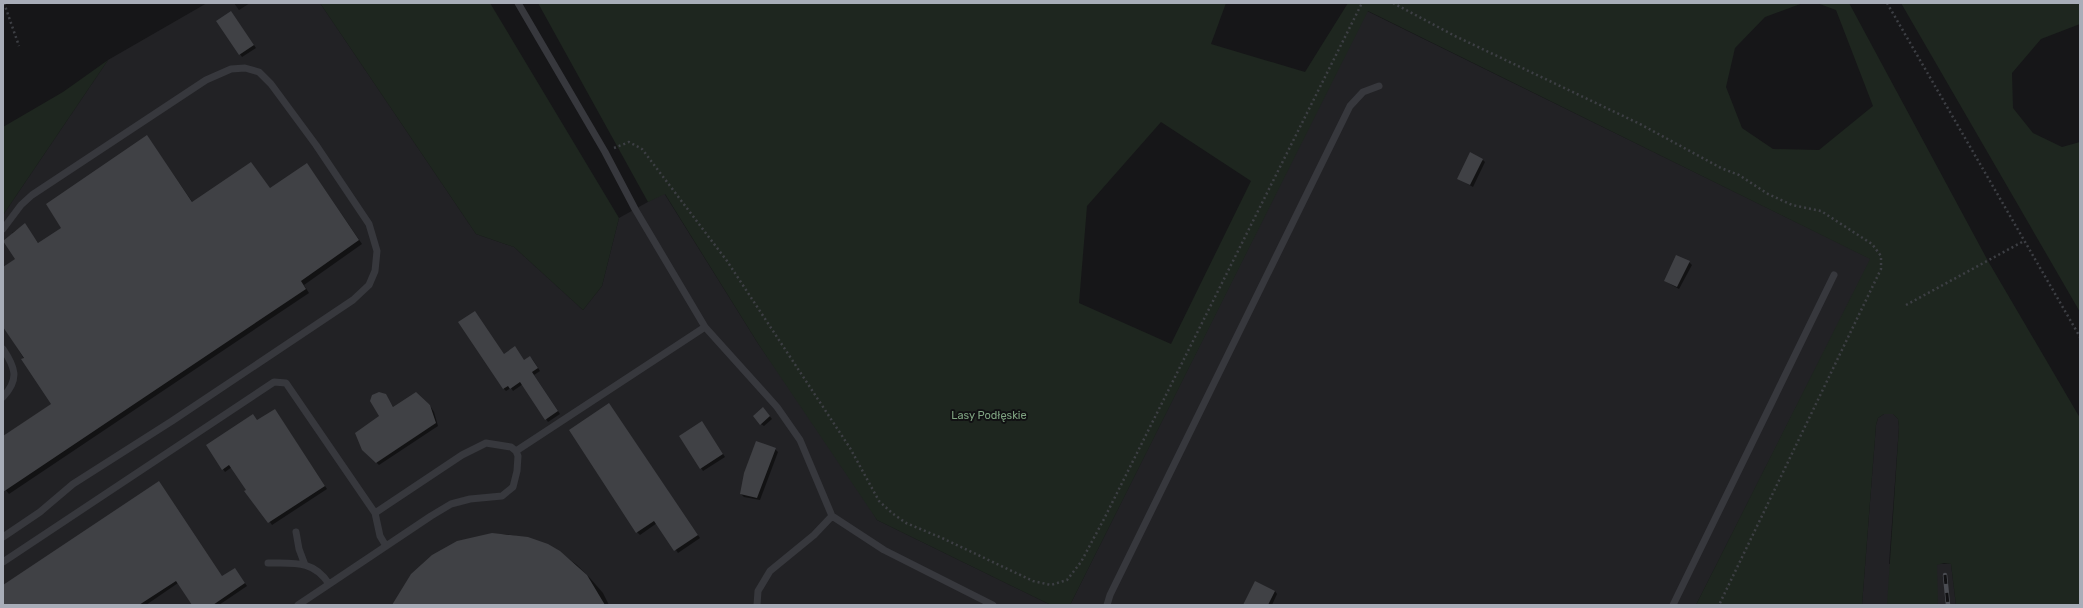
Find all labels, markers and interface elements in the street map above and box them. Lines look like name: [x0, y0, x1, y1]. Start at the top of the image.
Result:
park label: Lasy Podłęskie: [951, 409, 1027, 422]

